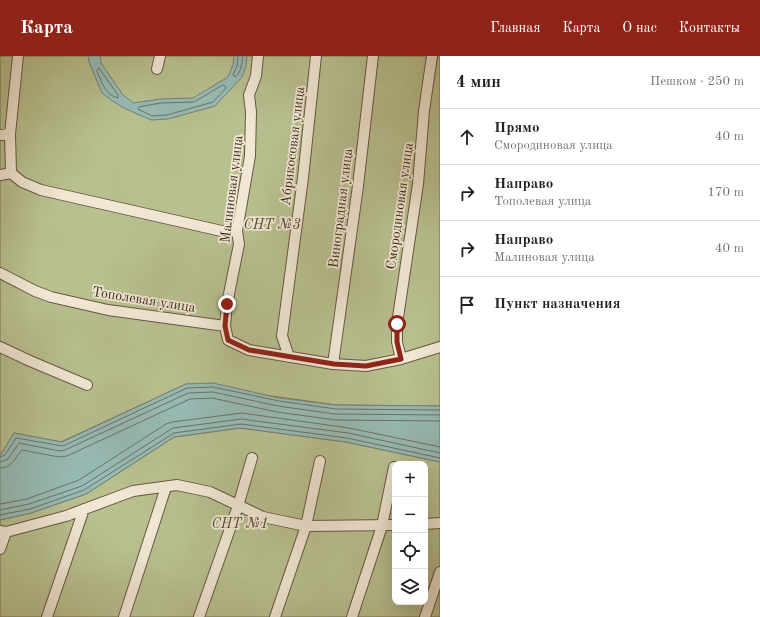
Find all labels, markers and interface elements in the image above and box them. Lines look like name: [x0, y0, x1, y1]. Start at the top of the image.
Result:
text: Карта: [20, 19, 73, 38]
text: Главная: [490, 21, 540, 35]
text: Карта: [562, 21, 600, 35]
text: О нас: [622, 21, 657, 35]
text: Контакты: [679, 21, 740, 35]
text: 4 мин: [456, 74, 501, 91]
text: Пешком · 250 m: [650, 75, 744, 88]
street label: Абрикосовая улица: [279, 86, 307, 207]
text: Прямо: [494, 121, 540, 136]
icon: ahead: [456, 126, 478, 148]
text: 40 m: [715, 130, 744, 143]
street label: Малиновая улица: [218, 134, 246, 244]
text: Смородиновая улица: [494, 139, 613, 152]
street label: Смородиновая улица: [384, 142, 416, 270]
street label: Виноградная улица: [327, 147, 355, 269]
text: Направо: [494, 177, 553, 192]
icon: right: [456, 182, 478, 204]
text: 170 m: [707, 186, 744, 199]
text: Тополевая улица: [494, 195, 591, 208]
park label: СНТ №3: [243, 218, 301, 232]
text: Направо: [494, 233, 553, 248]
icon: right: [456, 238, 478, 260]
text: 40 m: [715, 242, 744, 255]
text: Малиновая улица: [494, 251, 595, 264]
street label: Тополевая улица: [91, 285, 197, 315]
icon: arrive: [456, 294, 478, 316]
route end: [218, 295, 236, 313]
text: Пункт назначения: [494, 297, 621, 312]
route start: [388, 315, 406, 333]
map controls: [392, 461, 428, 605]
button: +: [392, 461, 428, 497]
button: −: [392, 497, 428, 533]
park label: СНТ №1: [211, 517, 269, 531]
button: locate: [392, 533, 428, 569]
button: layers: [392, 569, 428, 605]

